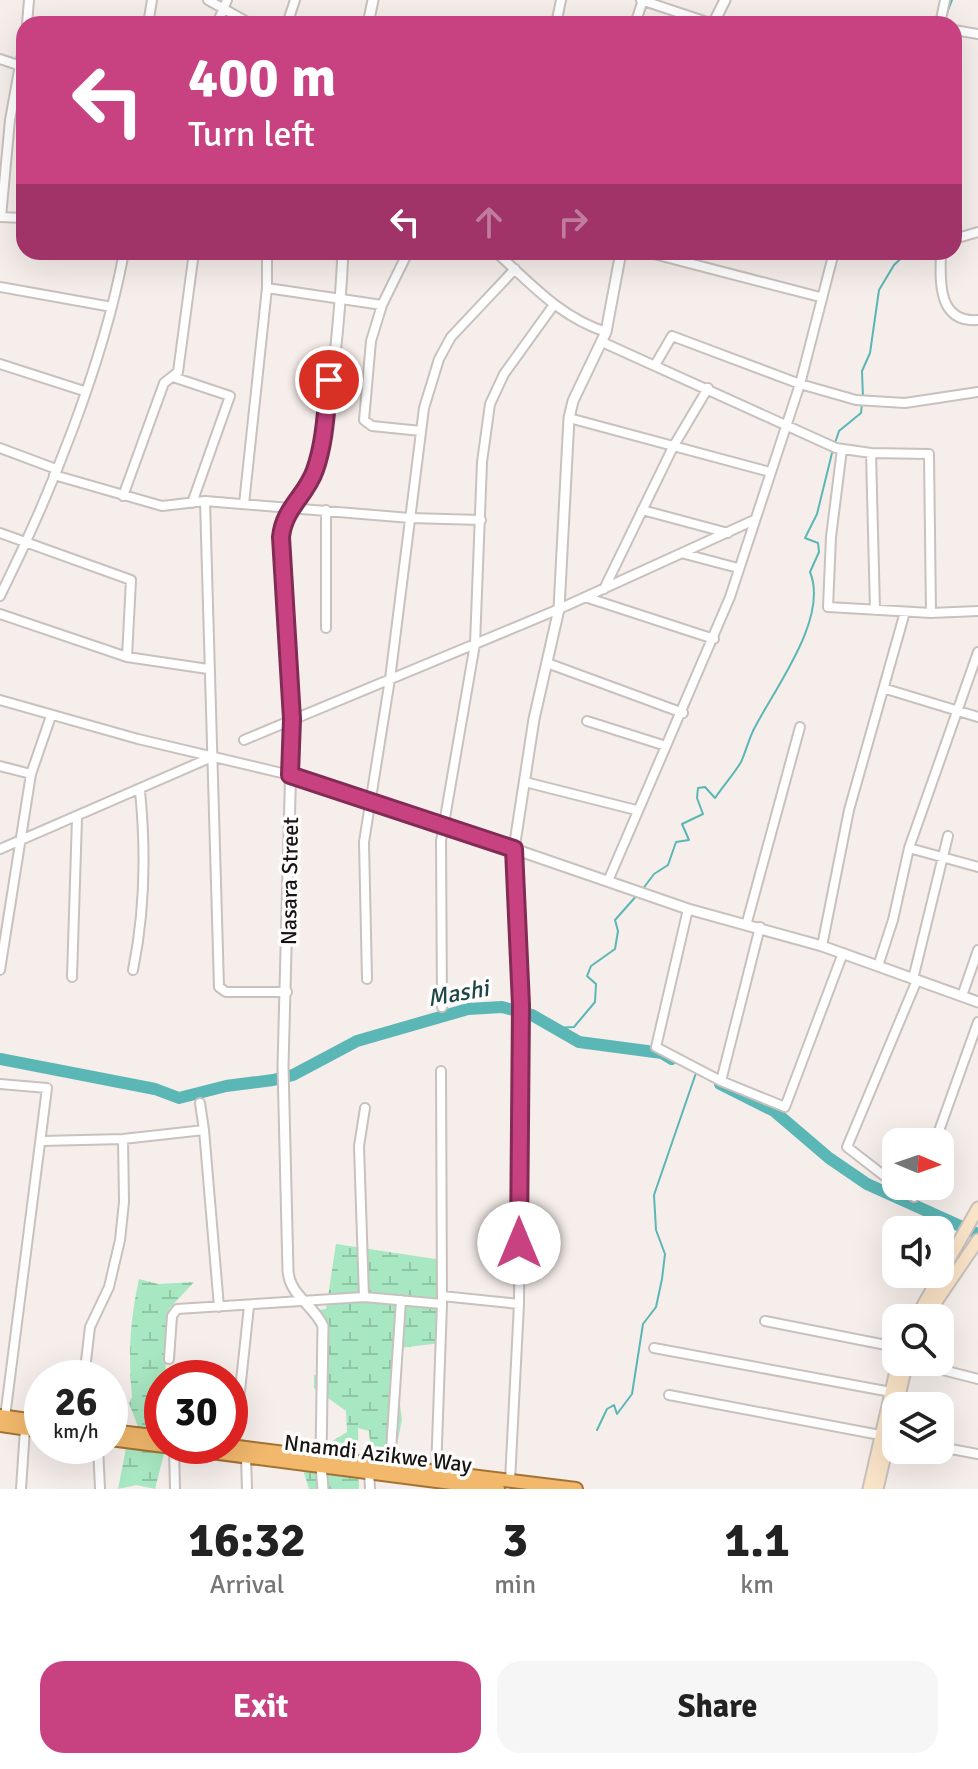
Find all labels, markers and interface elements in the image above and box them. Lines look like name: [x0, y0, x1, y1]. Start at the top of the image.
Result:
text: 400 m: [188, 43, 336, 112]
icon: left: [56, 48, 160, 152]
text: Turn left: [188, 112, 315, 157]
icon: left: [383, 200, 427, 244]
icon: ahead: [467, 200, 511, 244]
icon: right: [551, 200, 595, 244]
pin: [295, 346, 363, 414]
icon: arrive: [307, 358, 351, 402]
street label: Nasara Street: [275, 816, 304, 945]
water label: Mashi: [425, 972, 493, 1013]
north arrow: [882, 1128, 954, 1200]
map controls: [882, 1128, 954, 1464]
position arrow: [477, 1201, 561, 1285]
button: sound: [882, 1216, 954, 1288]
button: search: [882, 1304, 954, 1376]
speed limit sign: 30: [144, 1360, 248, 1464]
text: 26: [54, 1377, 98, 1427]
button: layers: [882, 1392, 954, 1464]
text: km/h: [53, 1419, 99, 1444]
street label: Nnamdi Azikwe Way: [283, 1429, 474, 1478]
text: 16:32: [188, 1511, 306, 1570]
text: 3: [502, 1511, 528, 1570]
text: 1.1: [724, 1511, 790, 1570]
text: Arrival: [210, 1569, 285, 1601]
text: min: [494, 1569, 536, 1601]
text: km: [740, 1569, 774, 1601]
button: Exit: [40, 1661, 481, 1753]
button: Share: [497, 1661, 938, 1753]

